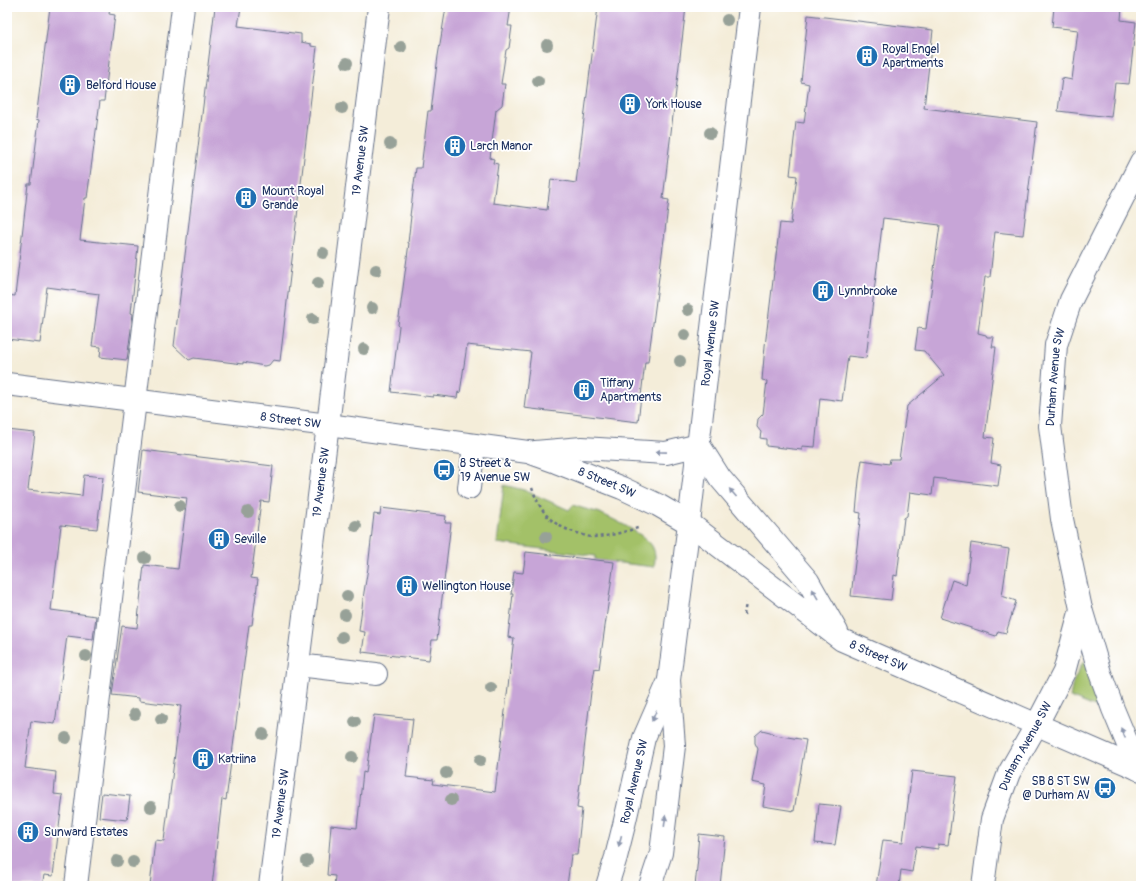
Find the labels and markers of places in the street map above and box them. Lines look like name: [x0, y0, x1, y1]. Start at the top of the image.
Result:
place label: Royal Engel Apartments: [882, 42, 944, 71]
building icon: Royal Engel Apartments: [854, 43, 880, 69]
building icon: Belford House: [57, 72, 83, 98]
place label: Belford House: [86, 78, 156, 93]
building icon: York House: [617, 91, 643, 117]
place label: York House: [645, 97, 702, 112]
building icon: Larch Manor: [442, 133, 468, 159]
place label: Larch Manor: [470, 139, 533, 154]
place label: Mount Royal Grande: [262, 184, 324, 213]
building icon: Mount Royal Grande: [233, 185, 259, 211]
building icon: Lynnbrooke: [810, 278, 836, 304]
place label: Lynnbrooke: [838, 284, 897, 299]
place label: Tiffany Apartments: [600, 376, 662, 405]
building icon: Tiffany Apartments: [571, 377, 597, 403]
place label: 8 Street & 19 Avenue SW: [460, 456, 530, 485]
bus stop icon: 8 Street & 19 Avenue SW: [431, 457, 457, 483]
building icon: Seville: [206, 526, 232, 552]
place label: Seville: [234, 532, 266, 547]
building icon: Wellington House: [394, 573, 420, 599]
place label: Wellington House: [422, 579, 511, 594]
building icon: Katriina: [190, 746, 216, 772]
place label: Katriina: [218, 752, 257, 767]
place label: SB 8 ST SW @ Durham AV: [1022, 774, 1090, 803]
bus stop icon: SB 8 ST SW @ Durham AV: [1092, 775, 1118, 801]
building icon: Sunward Estates: [15, 819, 41, 845]
place label: Sunward Estates: [44, 825, 128, 840]

